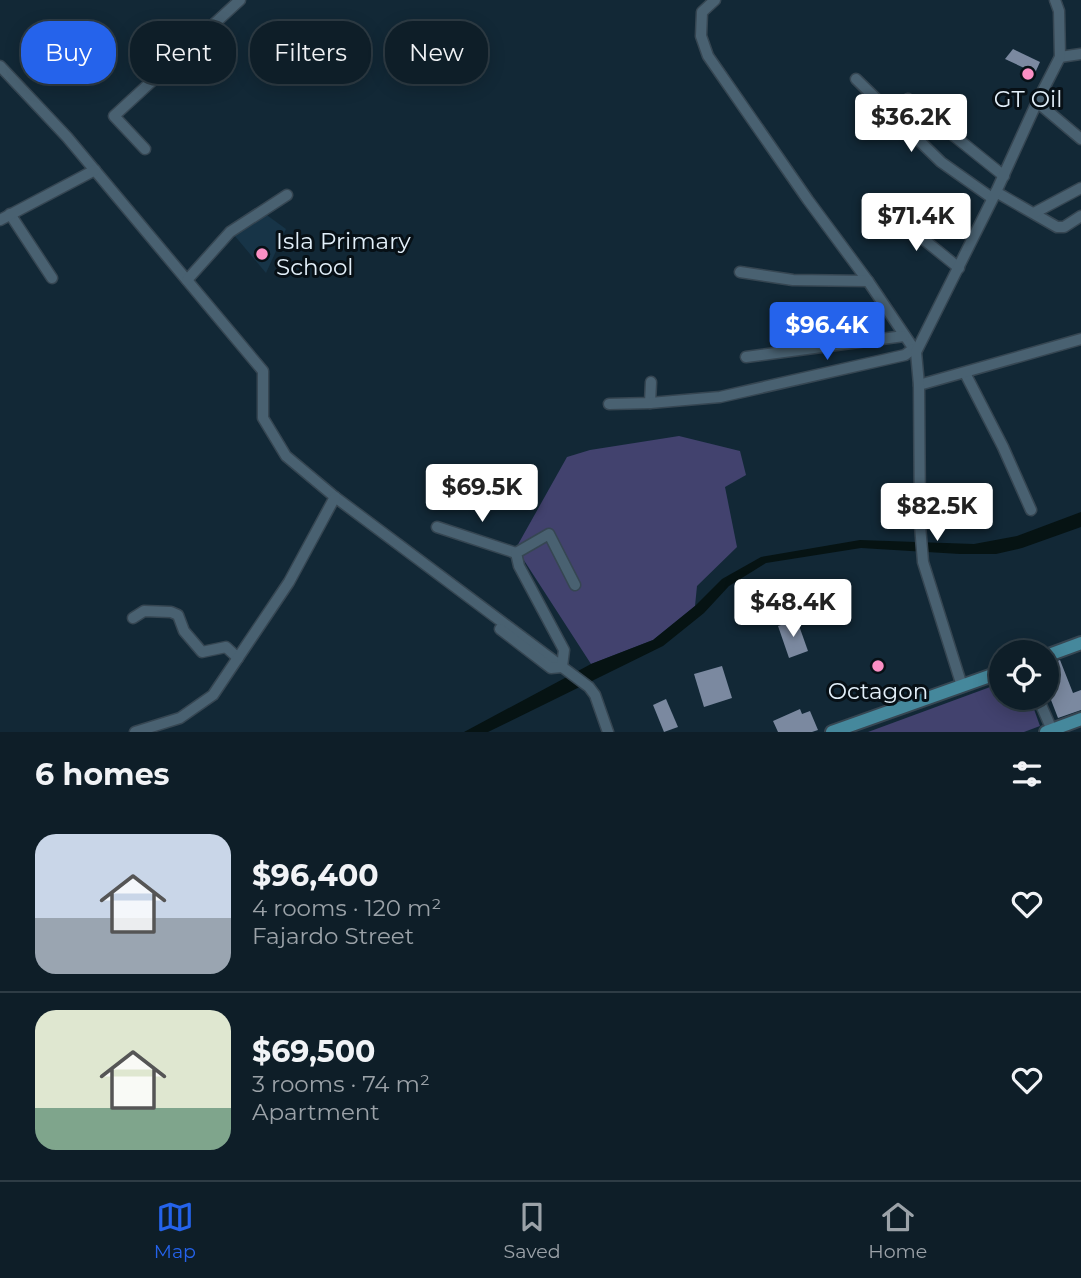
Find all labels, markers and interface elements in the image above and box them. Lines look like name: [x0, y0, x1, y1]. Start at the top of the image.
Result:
chip: Buy: [21, 21, 116, 84]
chip: Rent: [130, 21, 236, 84]
chip: Filters: [250, 21, 371, 84]
chip: New: [385, 21, 488, 84]
marker: GT Oil: [1020, 66, 1036, 82]
place label: GT Oil: [994, 85, 1062, 113]
pin: $36.2K: [854, 94, 968, 154]
text: $36.2K: [871, 103, 951, 131]
pin: $71.4K: [859, 194, 973, 253]
text: $71.4K: [878, 202, 954, 230]
place label: Isla Primary School: [276, 227, 411, 281]
marker: Isla Primary School: [254, 246, 270, 262]
pin: $96.4K: [770, 302, 884, 362]
text: $96.4K: [786, 311, 868, 339]
pin: $69.5K: [425, 464, 539, 524]
text: $69.5K: [442, 473, 522, 501]
pin: $82.5K: [880, 484, 994, 543]
text: $82.5K: [897, 492, 977, 520]
pin: $48.4K: [736, 580, 850, 639]
text: $48.4K: [750, 588, 836, 616]
map controls: [989, 640, 1059, 710]
button: locate: [989, 640, 1059, 710]
marker: Octagon: [870, 658, 886, 674]
place label: Octagon: [828, 677, 928, 705]
icon: filters: [1008, 755, 1046, 793]
text: 6 homes: [35, 756, 170, 793]
text: $96,400: [252, 857, 379, 894]
icon: home: [91, 862, 175, 946]
icon: heart: [1008, 885, 1046, 923]
text: 4 rooms · 120 m²: [252, 894, 441, 922]
text: Fajardo Street: [252, 922, 414, 950]
text: $69,500: [252, 1033, 375, 1070]
icon: home: [91, 1038, 175, 1122]
icon: heart: [1008, 1061, 1046, 1099]
text: 3 rooms · 74 m²: [252, 1070, 430, 1098]
text: Apartment: [252, 1098, 380, 1126]
tab: Map: [154, 1198, 196, 1263]
tab: Saved: [504, 1198, 561, 1263]
tab: Home: [868, 1198, 927, 1263]

